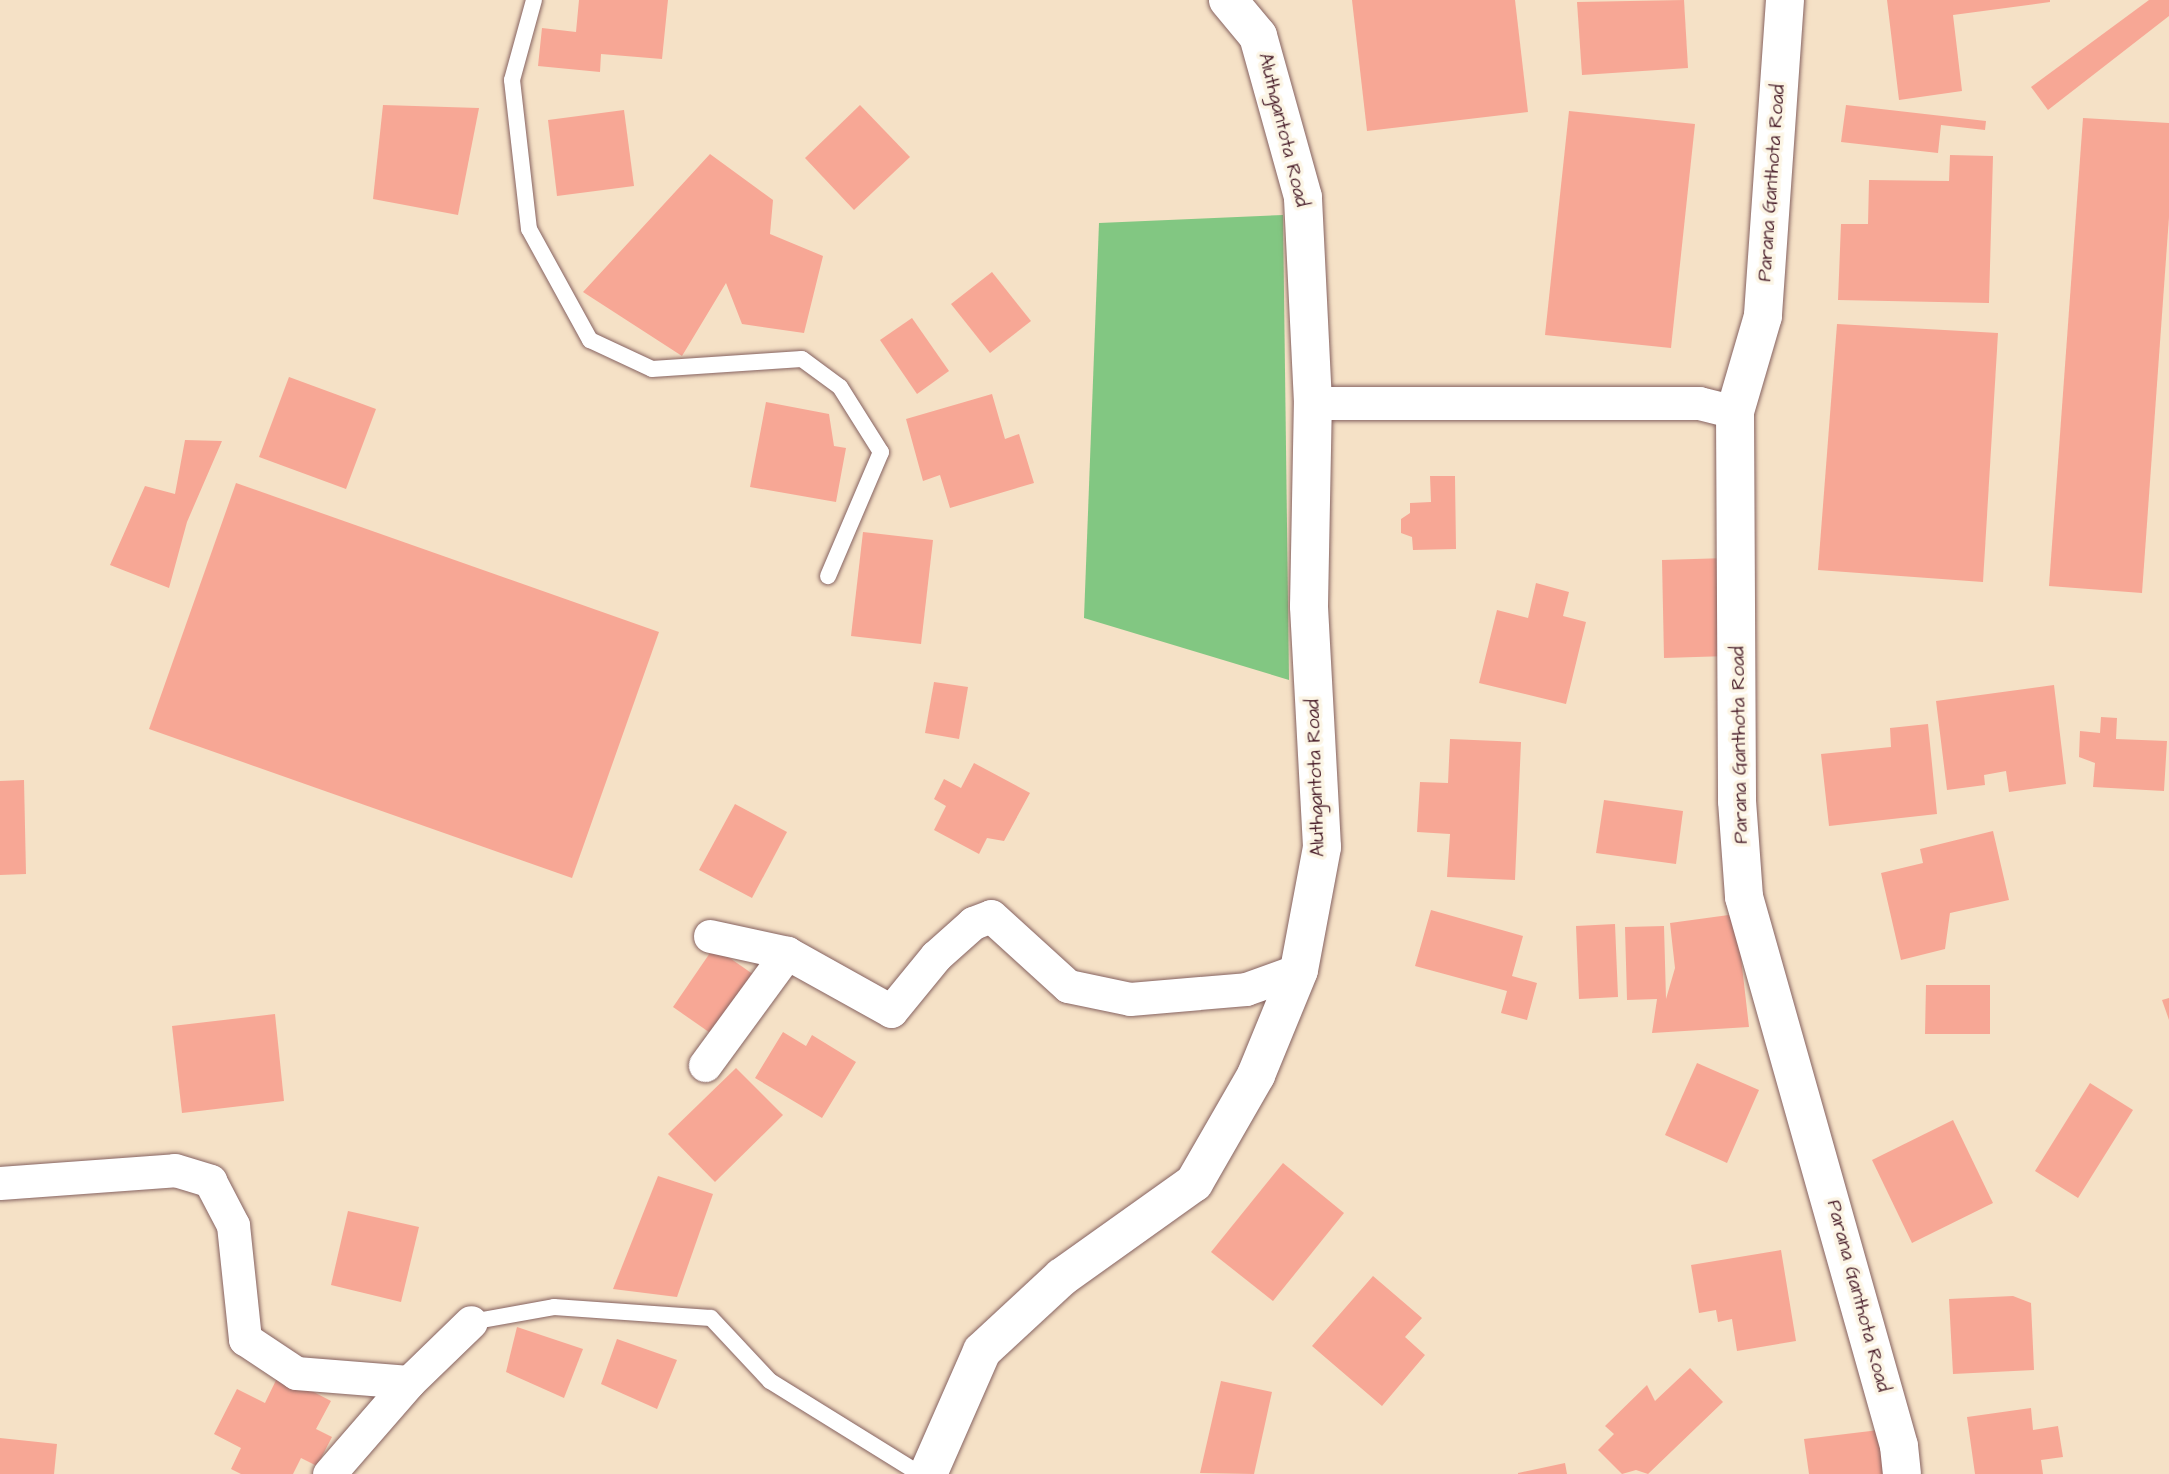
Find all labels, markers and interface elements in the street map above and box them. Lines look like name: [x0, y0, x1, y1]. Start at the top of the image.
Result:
street label: Aluthgantota Road: [1253, 51, 1313, 209]
street label: Parana Ganthota Road: [1754, 84, 1790, 282]
street label: Parana Ganthota Road: [1727, 646, 1753, 844]
street label: Aluthgantota Road: [1302, 699, 1330, 857]
street label: Parana Ganthota Road: [1821, 1198, 1895, 1394]

